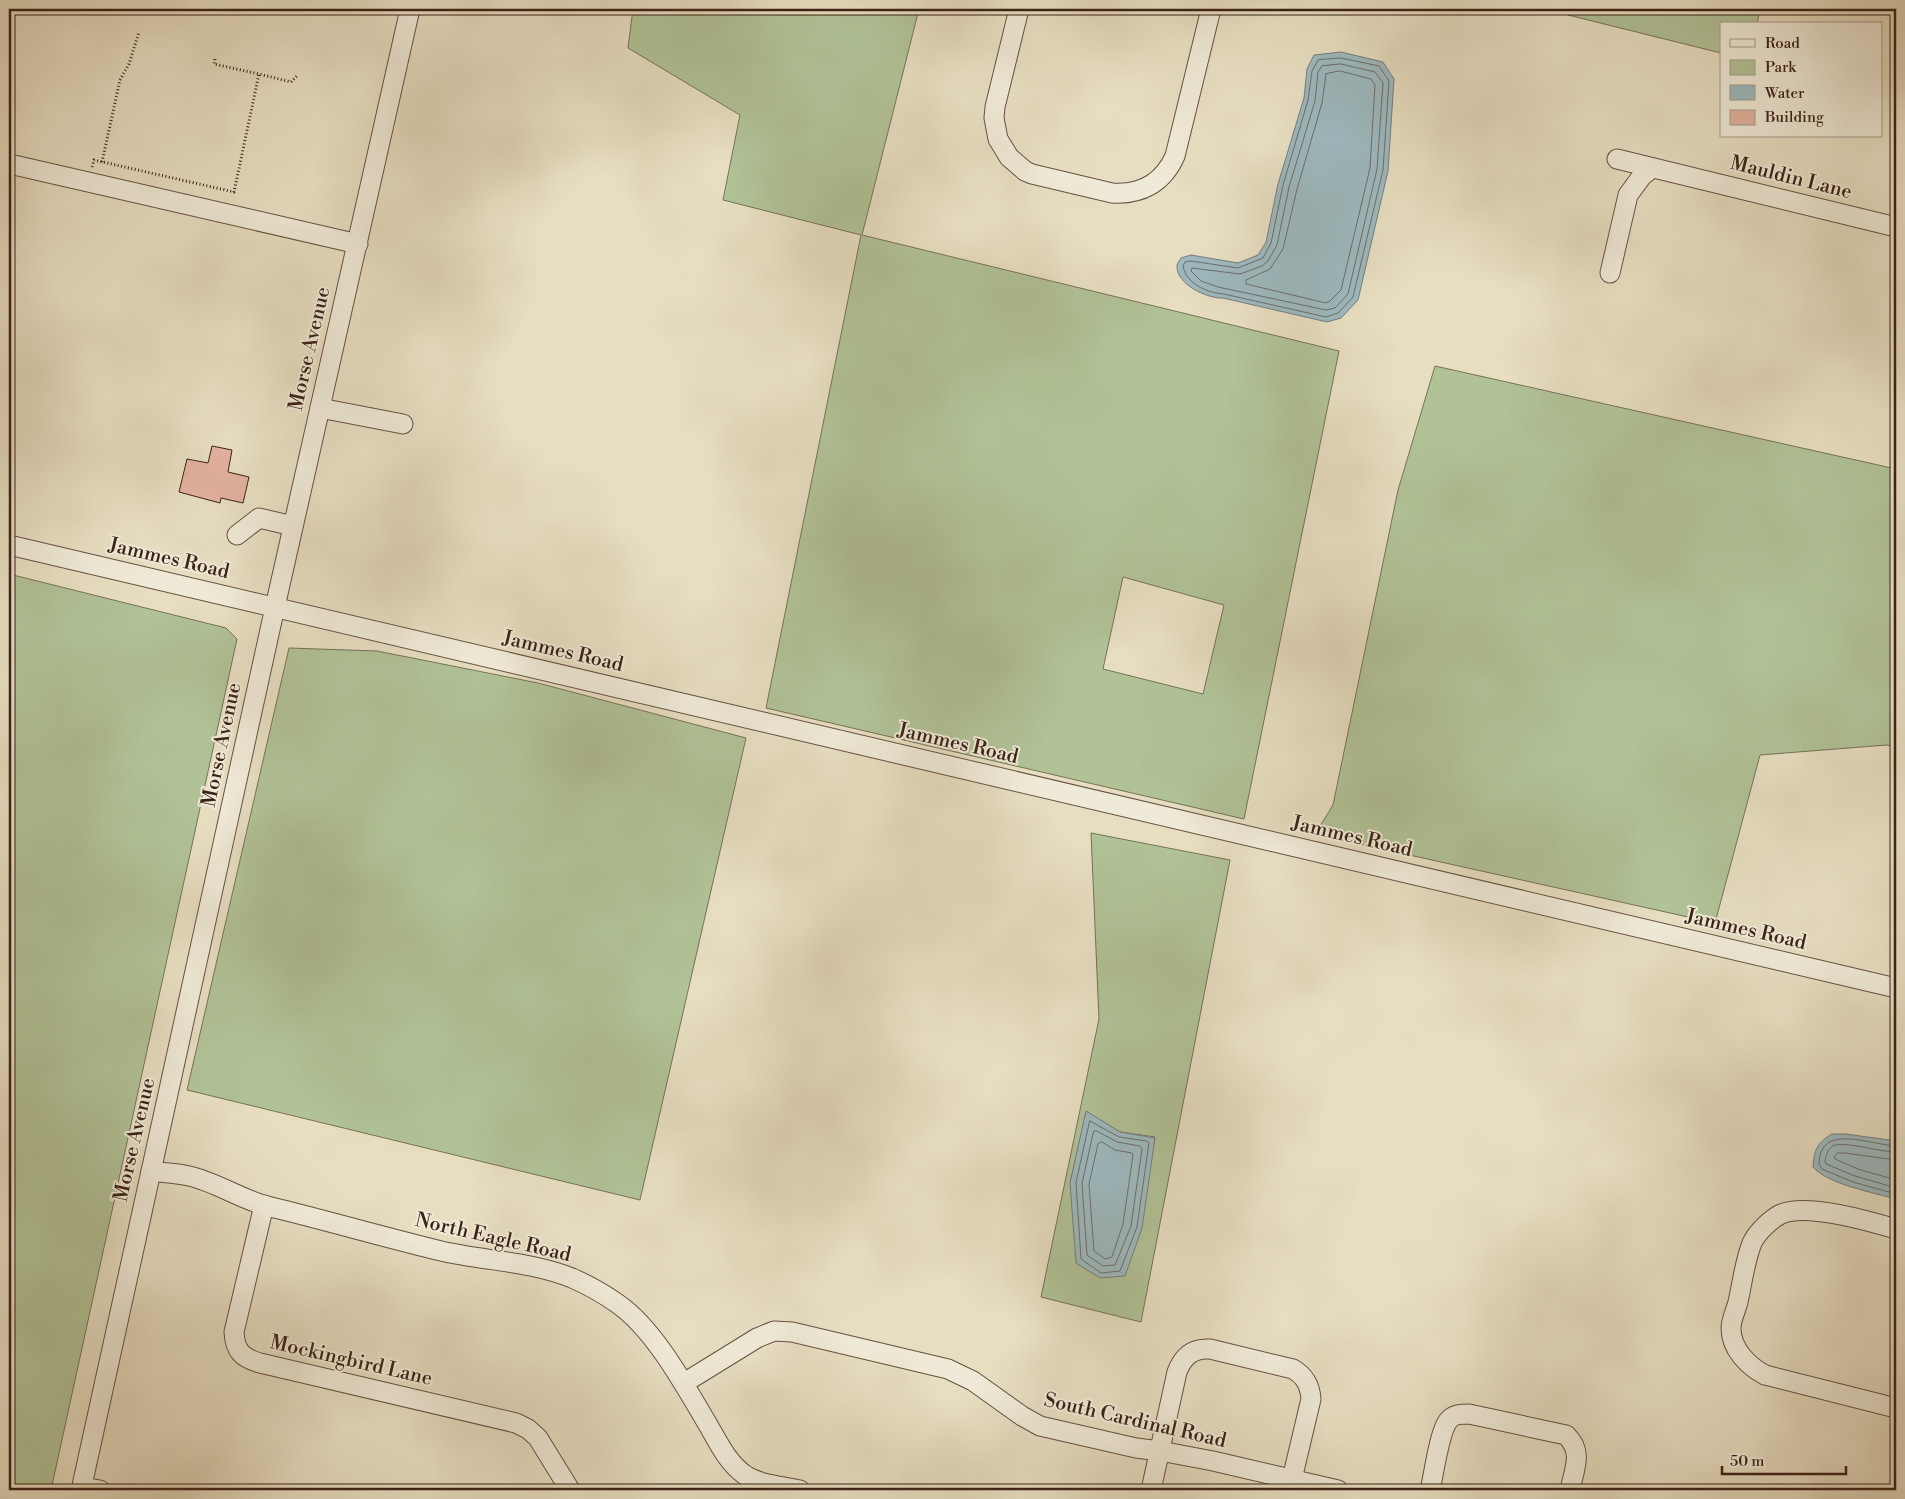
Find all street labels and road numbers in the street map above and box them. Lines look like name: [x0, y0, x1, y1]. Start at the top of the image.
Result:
street label: Mauldin Lane: [1728, 151, 1854, 205]
street label: Morse Avenue: [284, 285, 336, 413]
street label: Jammes Road: [105, 533, 232, 585]
street label: Jammes Road: [499, 626, 626, 678]
street label: Morse Avenue: [197, 681, 247, 809]
street label: Jammes Road: [894, 718, 1021, 770]
street label: Jammes Road: [1288, 811, 1415, 863]
street label: Jammes Road: [1682, 904, 1809, 956]
street label: Morse Avenue: [109, 1076, 161, 1204]
street label: North Eagle Road: [413, 1208, 574, 1268]
street label: Mockingbird Lane: [267, 1330, 435, 1392]
street label: South Cardinal Road: [1041, 1388, 1229, 1454]

